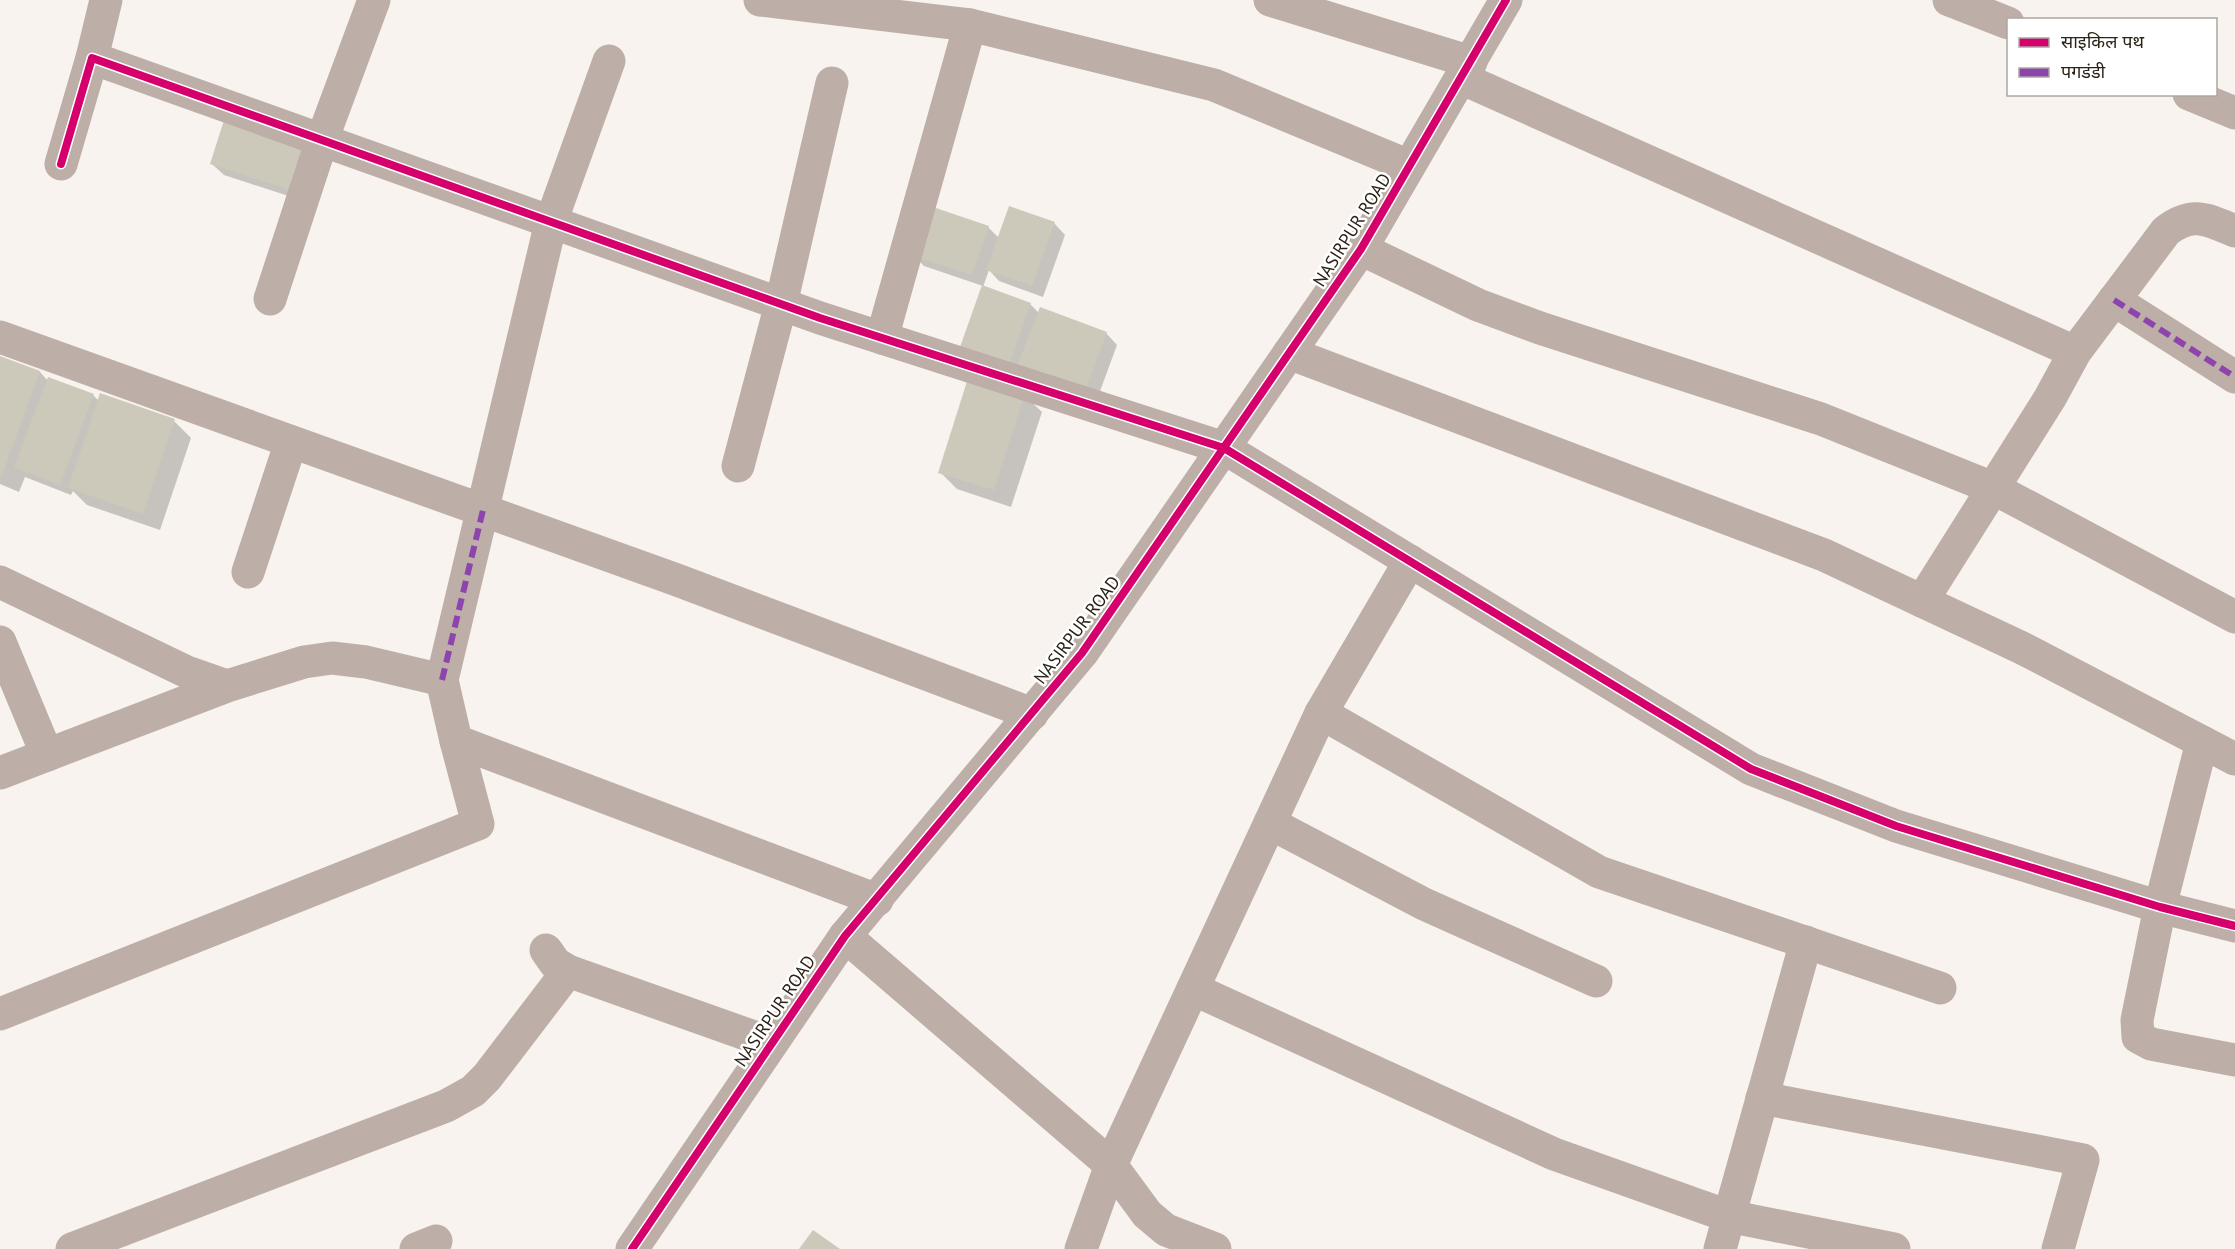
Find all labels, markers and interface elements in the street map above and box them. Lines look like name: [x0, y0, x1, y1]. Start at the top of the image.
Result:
legend: [2007, 18, 2217, 96]
text: साइकिल पथ: [2061, 30, 2144, 53]
text: पगडंडी: [2061, 60, 2106, 83]
street label: NASIRPUR ROAD: [1307, 169, 1396, 291]
street label: NASIRPUR ROAD: [1028, 571, 1125, 688]
street label: NASIRPUR ROAD: [729, 951, 820, 1071]

